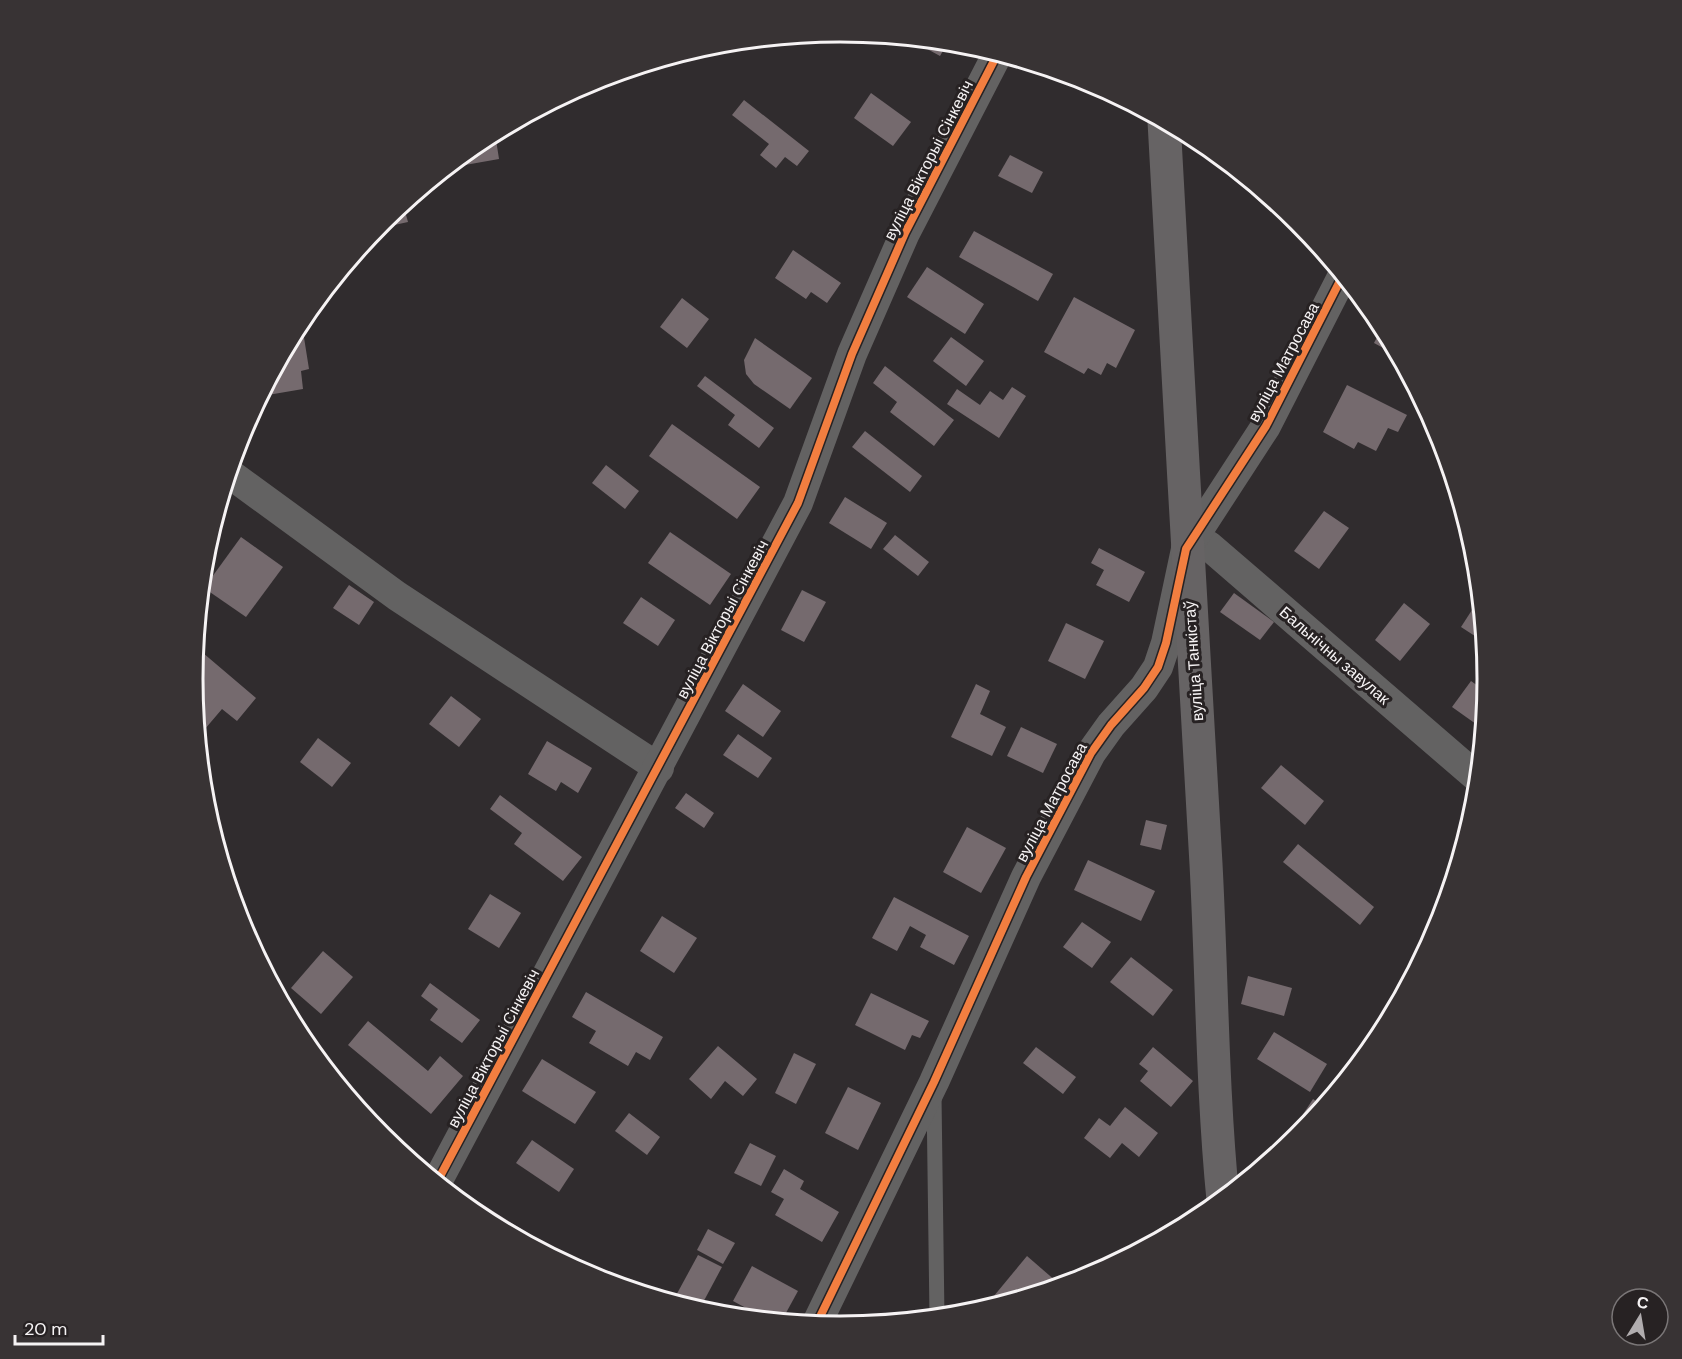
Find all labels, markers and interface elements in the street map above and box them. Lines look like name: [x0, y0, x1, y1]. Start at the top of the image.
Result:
street label: вуліца Вікторыі Сінкевіч: [879, 77, 978, 244]
street label: вуліца Матросава: [1243, 299, 1324, 426]
street label: вуліца Вікторыі Сінкевіч: [672, 536, 773, 702]
street label: вуліца Танкістаў: [1179, 600, 1208, 722]
street label: Бальнічны завулак: [1275, 602, 1395, 710]
street label: вуліца Матросава: [1011, 739, 1092, 866]
street label: вуліца Вікторыі Сінкевіч: [443, 965, 544, 1131]
north arrow: [1610, 1287, 1670, 1347]
text: С: [1635, 1291, 1651, 1314]
scale bar: [15, 1308, 104, 1346]
text: 20 m: [24, 1317, 67, 1341]

